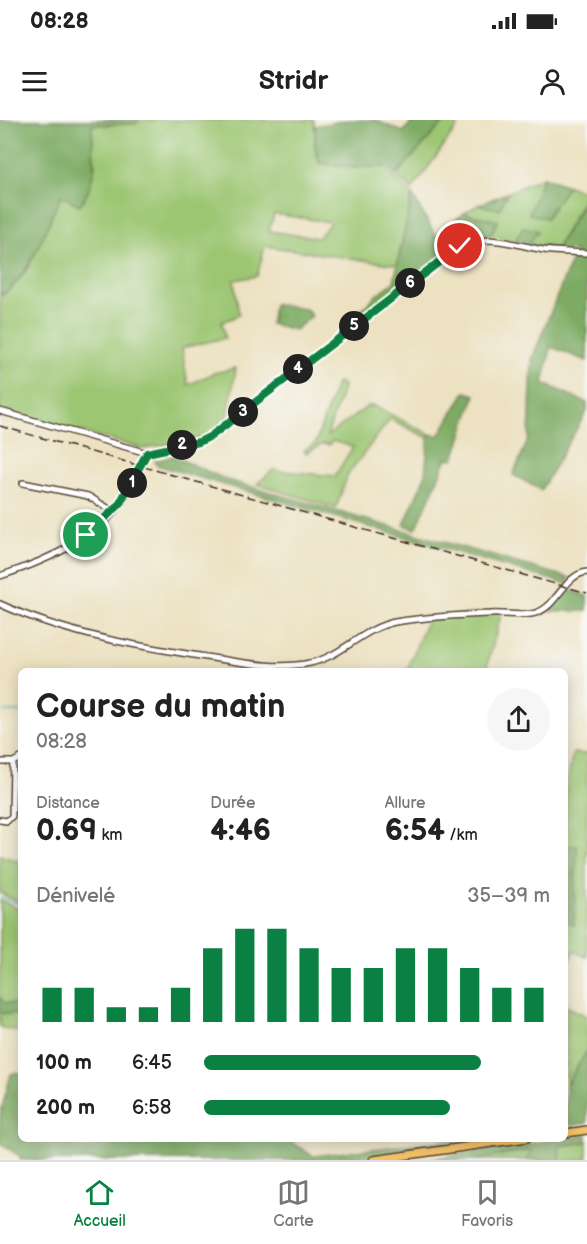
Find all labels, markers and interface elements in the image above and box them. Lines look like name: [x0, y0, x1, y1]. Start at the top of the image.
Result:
text: 08:28: [30, 8, 89, 35]
icon: menu: [18, 65, 51, 98]
text: Stridr: [259, 65, 328, 97]
icon: person: [536, 65, 569, 98]
pin: [434, 220, 485, 271]
icon: check: [443, 229, 476, 262]
pin: 6: [395, 268, 425, 298]
text: 6: [405, 273, 415, 292]
pin: 5: [339, 311, 369, 341]
text: 5: [349, 316, 359, 335]
pin: 4: [283, 354, 313, 384]
text: 4: [293, 359, 303, 378]
pin: 3: [228, 397, 258, 427]
text: 3: [238, 402, 248, 421]
pin: 2: [167, 430, 197, 460]
text: 2: [177, 435, 187, 454]
pin: 1: [117, 468, 147, 498]
text: 1: [129, 473, 135, 492]
pin: [60, 509, 111, 560]
icon: arrive: [69, 518, 102, 551]
text: Course du matin: [36, 687, 285, 727]
button: share: [487, 688, 550, 751]
text: 08:28: [36, 730, 87, 754]
text: Distance: [36, 794, 100, 813]
text: Durée: [210, 794, 255, 813]
text: Allure: [385, 794, 425, 813]
text: 0.69: [36, 813, 97, 849]
text: 4:46: [210, 813, 271, 849]
text: 6:54: [385, 813, 445, 849]
text: km: [97, 826, 122, 845]
text: /km: [445, 826, 478, 845]
text: Dénivelé: [36, 884, 115, 908]
text: 35–39 m: [467, 884, 550, 908]
text: 100 m: [36, 1051, 92, 1075]
text: 6:45: [132, 1051, 172, 1075]
text: 200 m: [36, 1096, 95, 1120]
text: 6:58: [132, 1096, 171, 1120]
tab: Accueil: [74, 1176, 126, 1231]
tab: Carte: [273, 1176, 314, 1231]
tab: Favoris: [461, 1176, 513, 1231]

